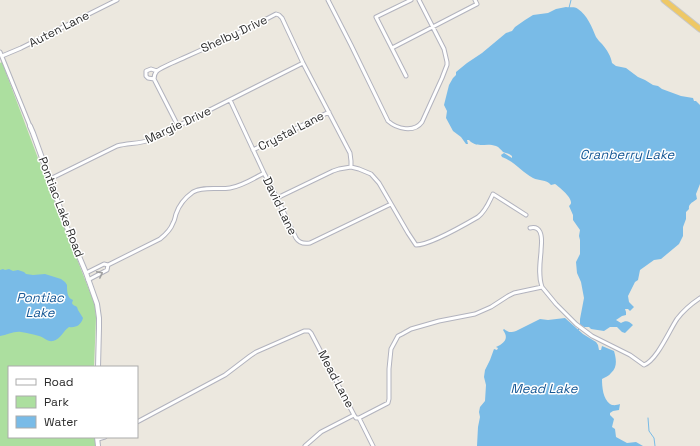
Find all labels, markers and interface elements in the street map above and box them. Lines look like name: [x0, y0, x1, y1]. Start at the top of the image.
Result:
street label: Auten Lane: [26, 7, 92, 51]
street label: Shelby Drive: [198, 12, 270, 56]
street label: Margie Drive: [142, 103, 214, 147]
street label: Crystal Lane: [255, 108, 327, 154]
water label: Cranberry Lake: [580, 146, 676, 163]
street label: Pontiac Lake Road: [34, 155, 88, 259]
street label: David Lane: [259, 174, 301, 238]
one-way arrow: [96, 271, 103, 278]
water label: Pontiac Lake: [16, 289, 65, 321]
street label: Mead Lane: [314, 347, 358, 411]
legend: [8, 366, 138, 438]
text: Road: [44, 374, 73, 390]
water label: Mead Lake: [511, 380, 579, 397]
text: Park: [44, 394, 69, 410]
text: Water: [44, 414, 78, 430]

